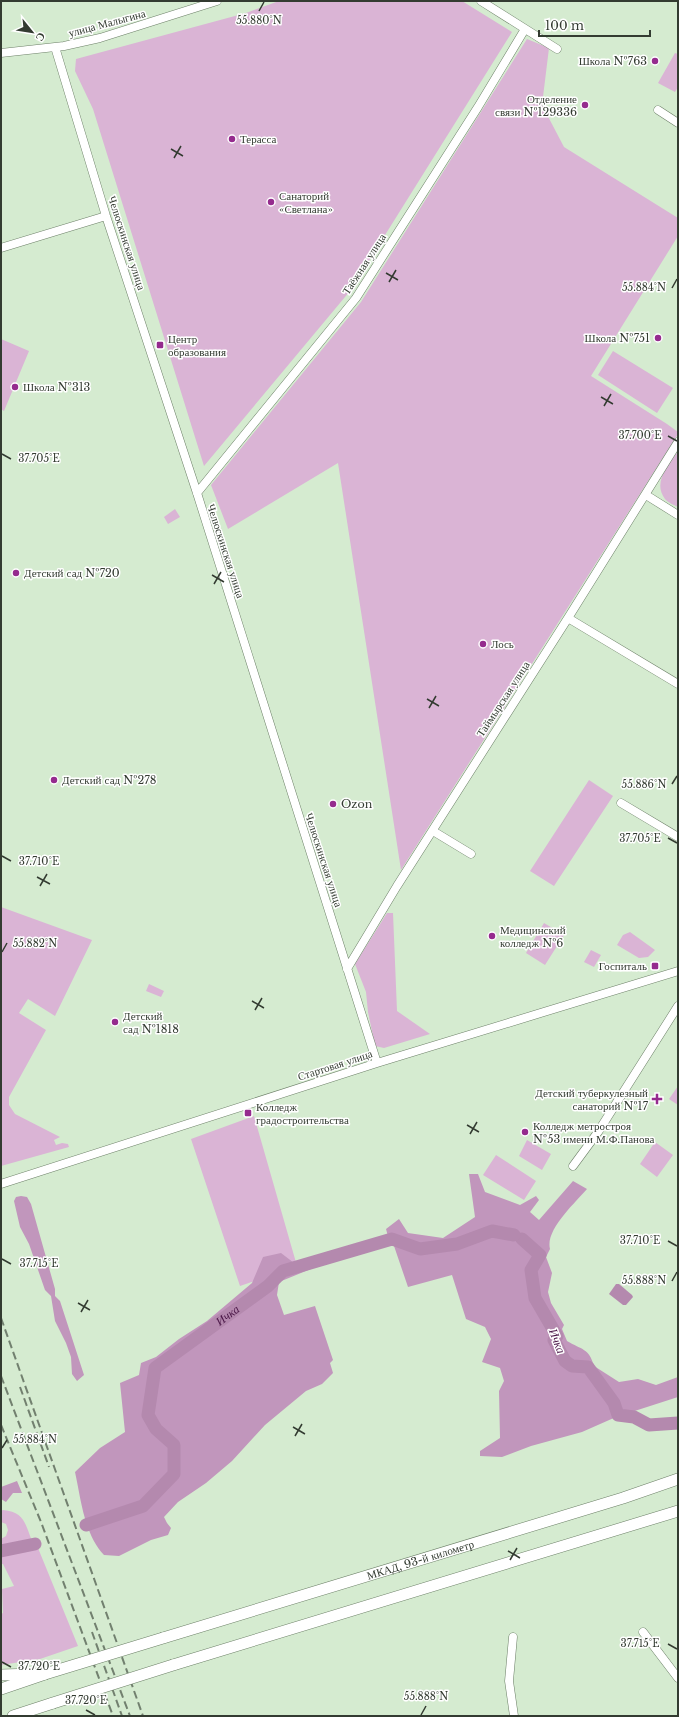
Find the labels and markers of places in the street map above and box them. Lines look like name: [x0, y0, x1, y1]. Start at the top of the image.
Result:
place label: Школа №763: [579, 54, 647, 68]
marker: Школа №763: [650, 56, 660, 66]
place label: Отделение связи №129336: [495, 92, 577, 119]
marker: Отделение связи №129336: [580, 100, 590, 110]
place label: Терасса: [240, 132, 276, 146]
marker: Терасса: [227, 134, 237, 144]
place label: Санаторий «Светлана»: [279, 189, 333, 216]
marker: Санаторий «Светлана»: [266, 197, 276, 207]
place label: Школа №751: [585, 331, 650, 345]
place label: Центр образования: [168, 332, 226, 359]
marker: Школа №751: [653, 333, 663, 343]
marker: Центр образования: [155, 340, 165, 350]
place label: Школа №313: [23, 380, 91, 394]
marker: Школа №313: [10, 382, 20, 392]
place label: Детский сад №720: [24, 566, 120, 580]
marker: Детский сад №720: [11, 568, 21, 578]
place label: Лось: [491, 637, 514, 651]
marker: Лось: [478, 639, 488, 649]
place label: Детский сад №278: [62, 773, 156, 787]
marker: Детский сад №278: [49, 775, 59, 785]
place label: Ozon: [341, 797, 373, 811]
marker: Ozon: [328, 799, 338, 809]
place label: Медицинский колледж №6: [500, 923, 566, 950]
marker: Медицинский колледж №6: [487, 931, 497, 941]
place label: Госпиталь: [599, 959, 647, 973]
marker: Госпиталь: [650, 961, 660, 971]
place label: Детский сад №1818: [123, 1009, 179, 1036]
marker: Детский сад №1818: [110, 1017, 120, 1027]
place label: Детский туберкулезный санаторий №17: [535, 1086, 648, 1113]
marker: Детский туберкулезный санаторий №17: [651, 1093, 663, 1105]
place label: Колледж градостроительства: [256, 1100, 349, 1127]
marker: Колледж градостроительства: [243, 1108, 253, 1118]
place label: Колледж метростроя №53 имени М.Ф.Панова: [533, 1119, 655, 1146]
marker: Колледж метростроя №53 имени М.Ф.Панова: [520, 1127, 530, 1137]

